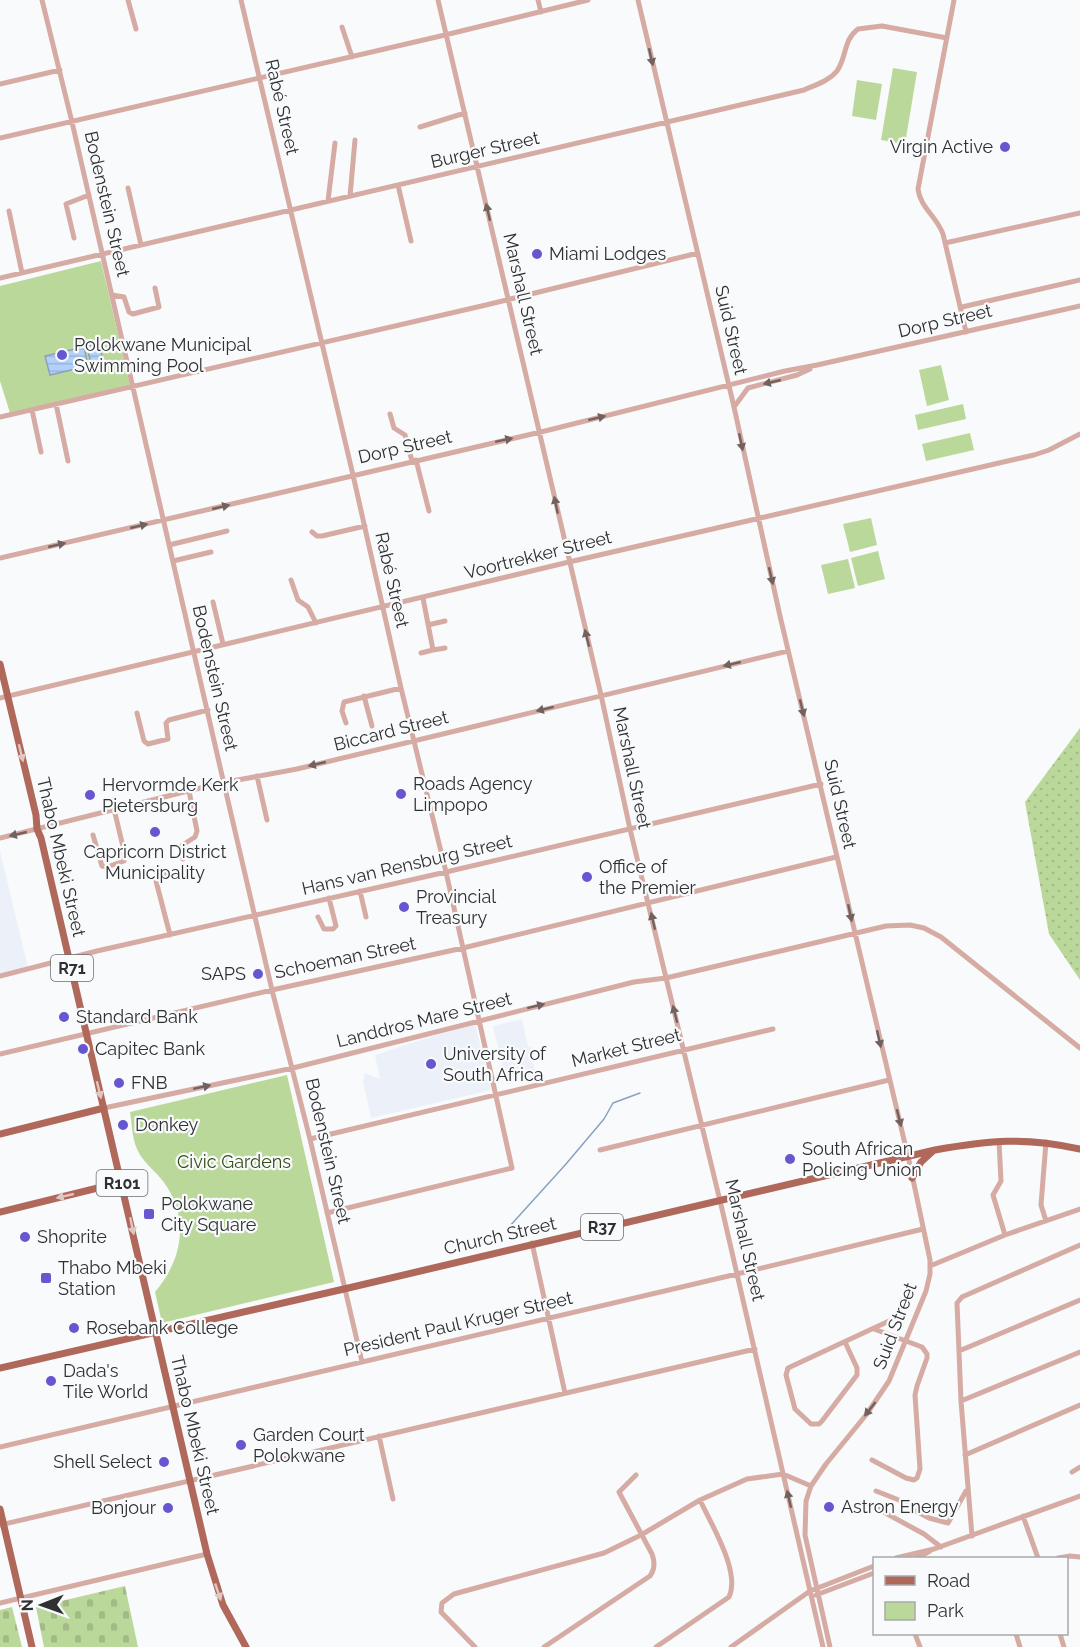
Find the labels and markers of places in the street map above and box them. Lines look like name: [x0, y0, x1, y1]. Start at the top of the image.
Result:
place label: Virgin Active: [890, 136, 993, 157]
marker: Virgin Active: [998, 140, 1012, 154]
place label: Miami Lodges: [549, 243, 666, 264]
marker: Miami Lodges: [530, 247, 544, 261]
place label: Polokwane Municipal Swimming Pool: [74, 334, 251, 376]
marker: Polokwane Municipal Swimming Pool: [55, 348, 69, 362]
place label: Roads Agency Limpopo: [413, 773, 533, 815]
place label: Hervormde Kerk Pietersburg: [102, 774, 239, 816]
marker: Roads Agency Limpopo: [394, 787, 408, 801]
marker: Hervormde Kerk Pietersburg: [83, 788, 97, 802]
marker: Capricorn District Municipality: [148, 825, 162, 839]
place label: Capricorn District Municipality: [83, 841, 227, 883]
place label: Office of the Premier: [599, 856, 697, 898]
marker: Office of the Premier: [580, 870, 594, 884]
place label: Provincial Treasury: [416, 886, 496, 928]
marker: Provincial Treasury: [397, 900, 411, 914]
place label: SAPS: [201, 963, 246, 984]
marker: SAPS: [251, 967, 265, 981]
place label: Standard Bank: [76, 1006, 198, 1027]
marker: Standard Bank: [57, 1010, 71, 1024]
place label: Capitec Bank: [95, 1038, 205, 1059]
marker: Capitec Bank: [76, 1042, 90, 1056]
place label: University of South Africa: [443, 1043, 547, 1085]
marker: University of South Africa: [424, 1057, 438, 1071]
place label: FNB: [131, 1072, 168, 1093]
marker: FNB: [112, 1076, 126, 1090]
place label: Donkey: [135, 1114, 198, 1135]
marker: Donkey: [116, 1118, 130, 1132]
place label: South African Policing Union: [802, 1138, 922, 1180]
marker: South African Policing Union: [783, 1152, 797, 1166]
place label: Polokwane City Square: [161, 1193, 257, 1235]
marker: Polokwane City Square: [142, 1207, 156, 1221]
place label: Shoprite: [37, 1226, 107, 1247]
marker: Shoprite: [18, 1230, 32, 1244]
place label: Thabo Mbeki Station: [58, 1257, 167, 1299]
marker: Thabo Mbeki Station: [39, 1271, 53, 1285]
place label: Rosebank College: [86, 1317, 239, 1338]
marker: Rosebank College: [67, 1321, 81, 1335]
place label: Dada's Tile World: [63, 1360, 148, 1402]
marker: Dada's Tile World: [44, 1374, 58, 1388]
place label: Garden Court Polokwane: [253, 1424, 365, 1466]
marker: Garden Court Polokwane: [234, 1438, 248, 1452]
place label: Shell Select: [53, 1451, 152, 1472]
marker: Shell Select: [157, 1455, 171, 1469]
place label: Astron Energy: [841, 1496, 959, 1517]
place label: Bonjour: [91, 1497, 157, 1518]
marker: Astron Energy: [822, 1500, 836, 1514]
marker: Bonjour: [161, 1501, 175, 1515]

